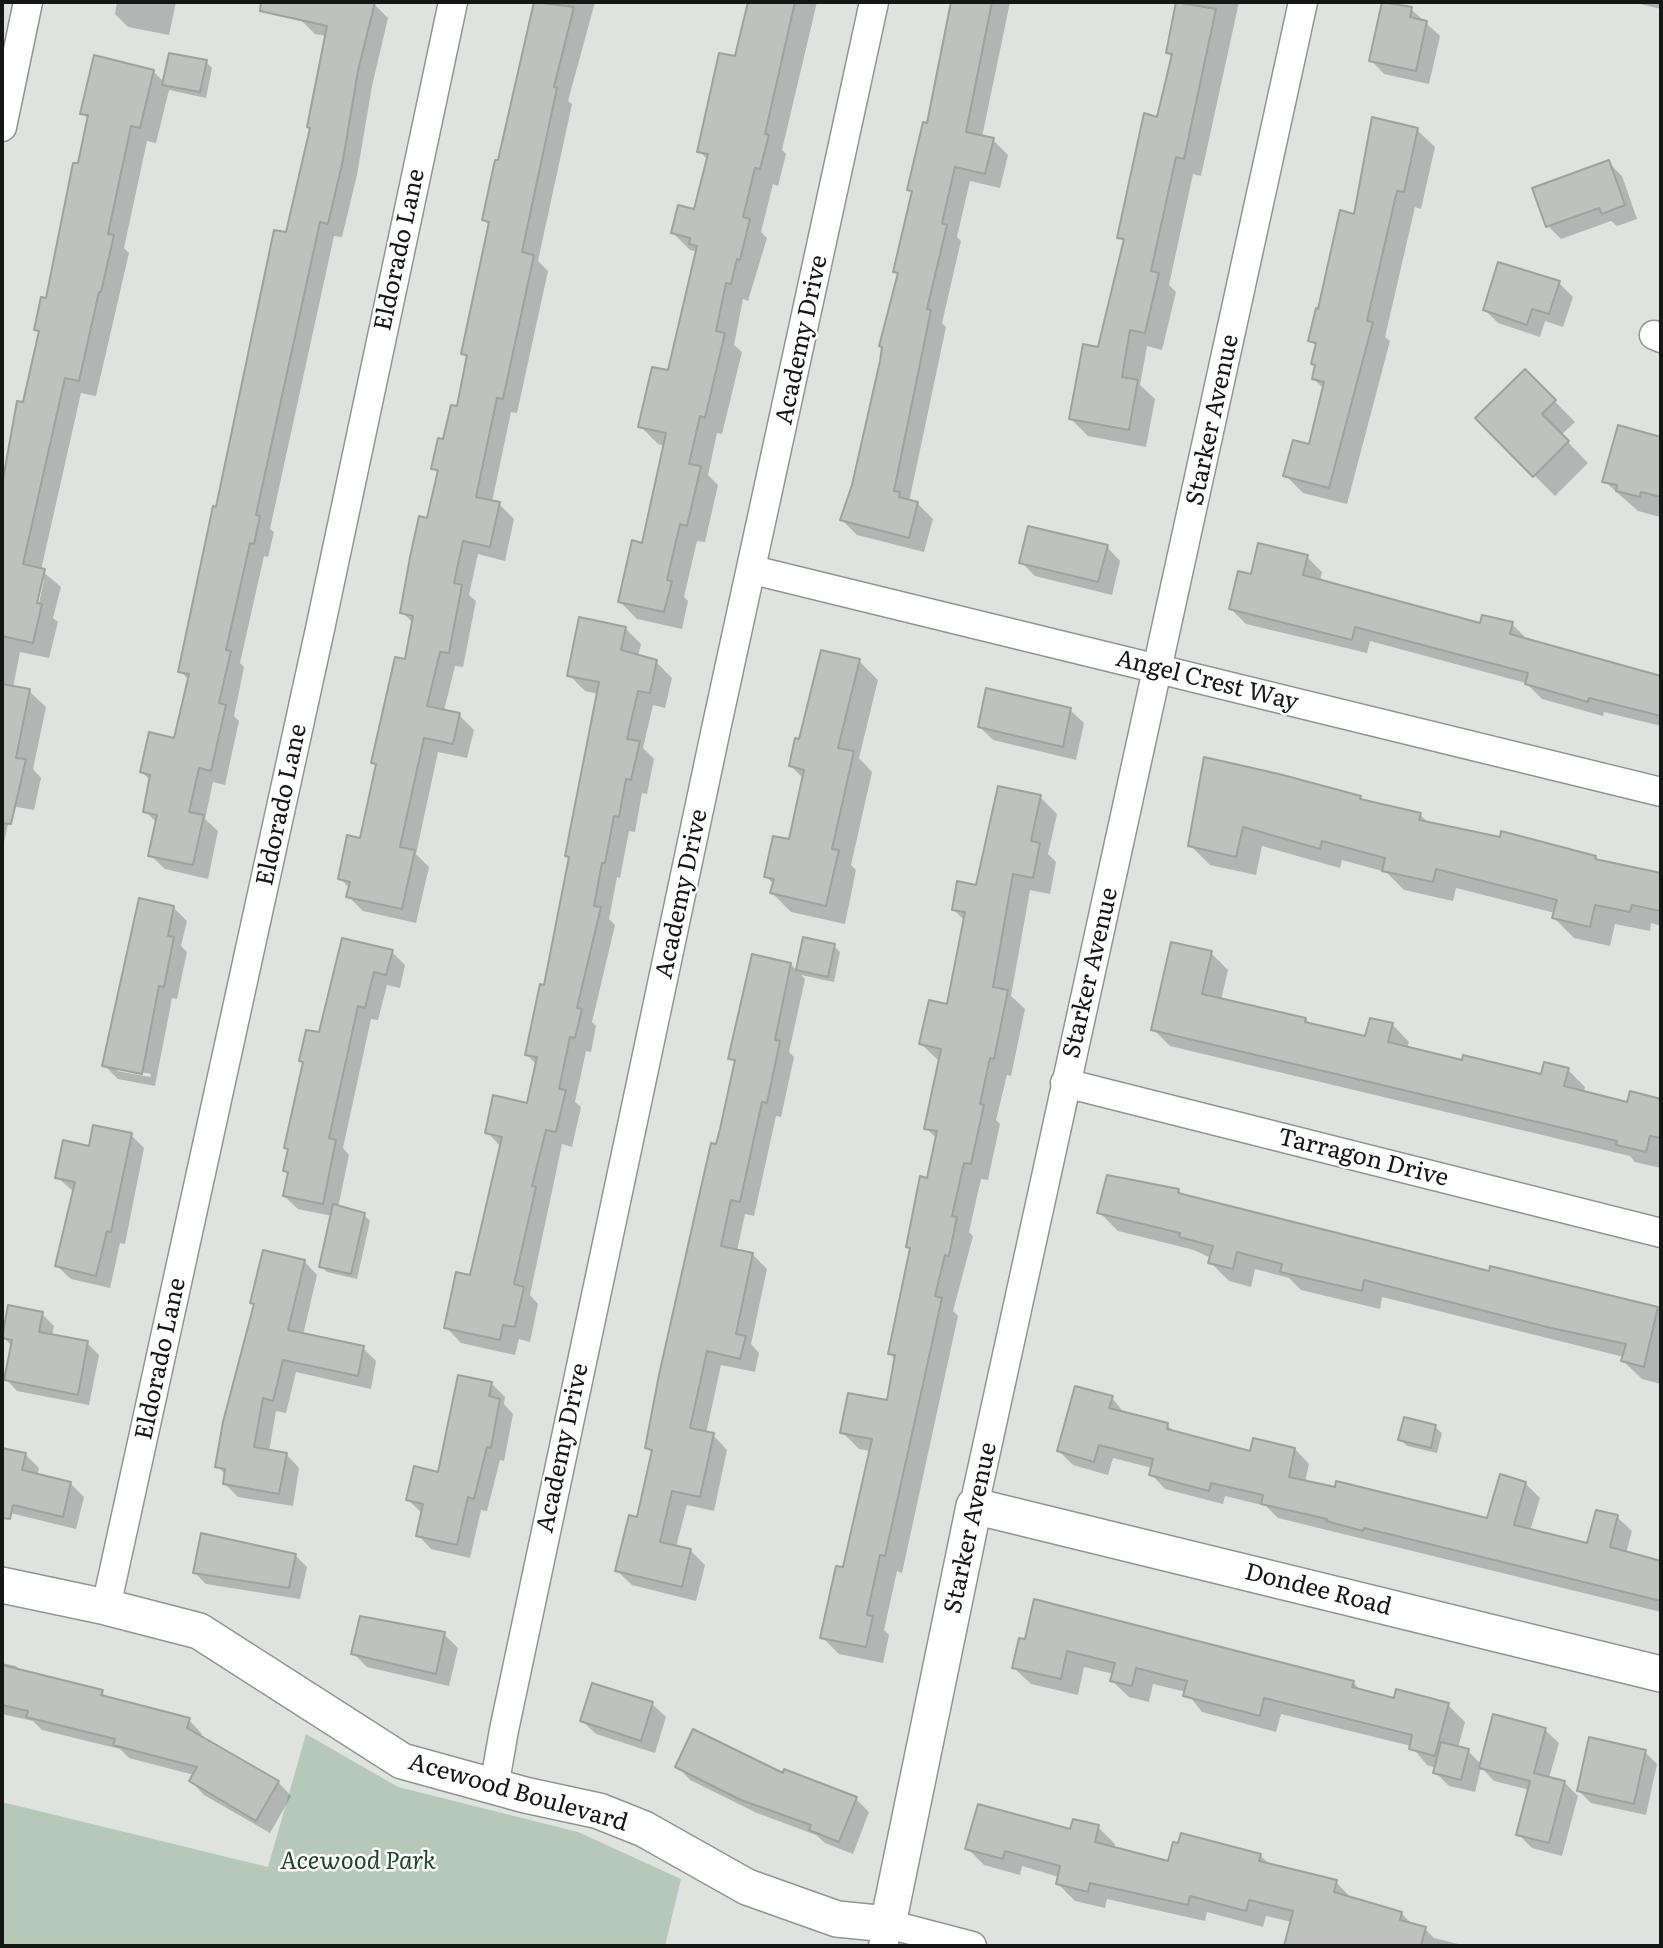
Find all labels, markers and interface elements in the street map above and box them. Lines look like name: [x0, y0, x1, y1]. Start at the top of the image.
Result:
street label: Eldorado Lane: [369, 166, 431, 334]
street label: Academy Drive: [770, 253, 834, 427]
street label: Starker Avenue: [1181, 332, 1245, 508]
street label: Angel Crest Way: [1113, 644, 1301, 718]
street label: Eldorado Lane: [251, 721, 313, 889]
street label: Academy Drive: [650, 807, 714, 981]
street label: Starker Avenue: [1057, 885, 1125, 1061]
street label: Tarragon Drive: [1275, 1123, 1451, 1193]
street label: Eldorado Lane: [130, 1275, 192, 1443]
street label: Academy Drive: [531, 1361, 595, 1535]
street label: Starker Avenue: [939, 1440, 1003, 1616]
street label: Dondee Road: [1242, 1558, 1394, 1622]
street label: Acewood Boulevard: [405, 1748, 631, 1838]
park label: Acewood Park: [280, 1848, 436, 1876]

